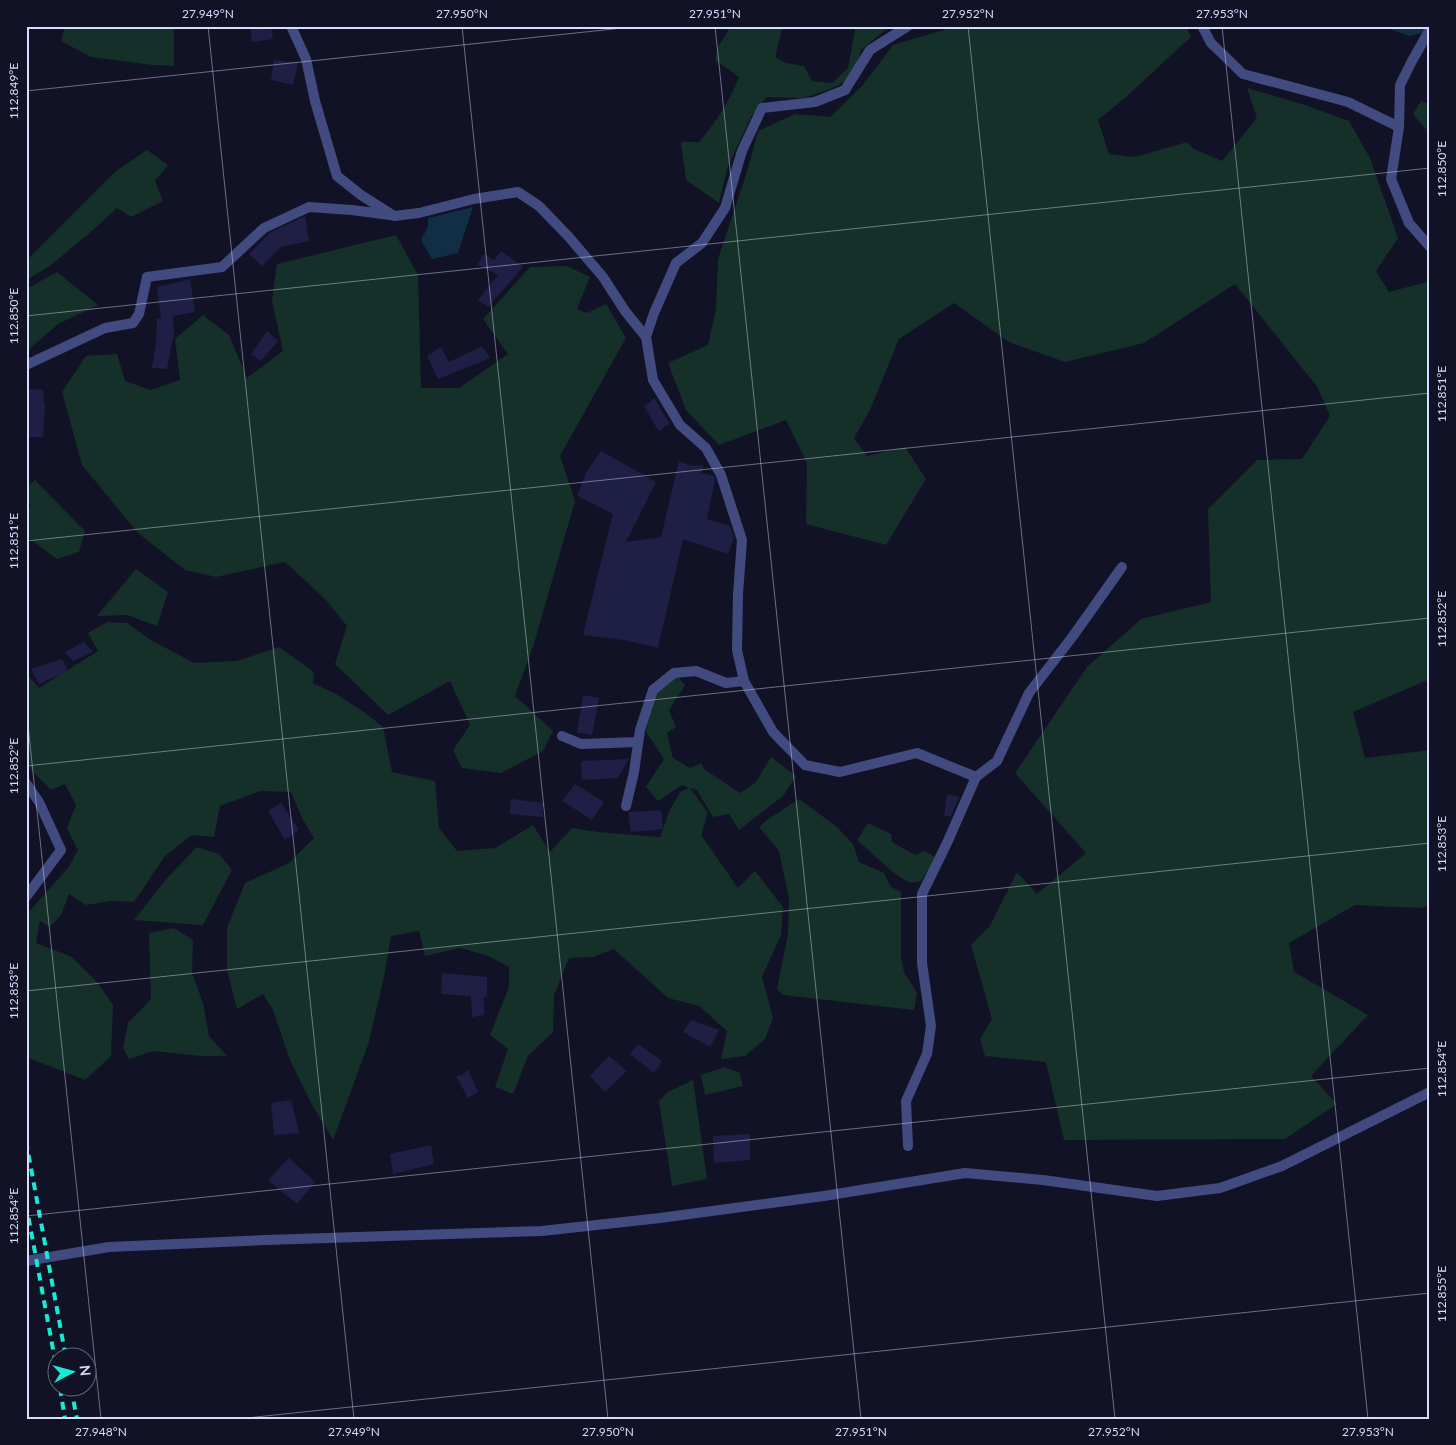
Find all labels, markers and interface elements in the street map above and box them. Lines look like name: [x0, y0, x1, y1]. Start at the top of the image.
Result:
text: 27.949°N: [182, 6, 234, 21]
text: 27.950°N: [436, 6, 488, 21]
text: 27.951°N: [689, 6, 741, 21]
text: 27.952°N: [942, 6, 994, 21]
text: 27.953°N: [1196, 6, 1248, 21]
text: 112.849°E: [6, 63, 21, 119]
text: 112.850°E: [1434, 141, 1449, 197]
text: 112.850°E: [6, 288, 21, 344]
text: 112.851°E: [1434, 366, 1449, 422]
text: 112.851°E: [6, 513, 21, 569]
text: 112.852°E: [1434, 591, 1449, 647]
text: 112.852°E: [6, 738, 21, 794]
text: 112.853°E: [1434, 816, 1449, 872]
text: 112.853°E: [6, 963, 21, 1019]
text: 112.854°E: [1434, 1041, 1449, 1097]
text: 112.854°E: [6, 1188, 21, 1244]
text: 112.855°E: [1434, 1266, 1449, 1322]
north arrow: [48, 1348, 98, 1398]
text: N: [76, 1364, 94, 1377]
text: 27.948°N: [75, 1424, 127, 1439]
text: 27.949°N: [328, 1424, 380, 1439]
text: 27.950°N: [582, 1424, 634, 1439]
text: 27.951°N: [835, 1424, 887, 1439]
text: 27.952°N: [1088, 1424, 1140, 1439]
text: 27.953°N: [1342, 1424, 1394, 1439]

